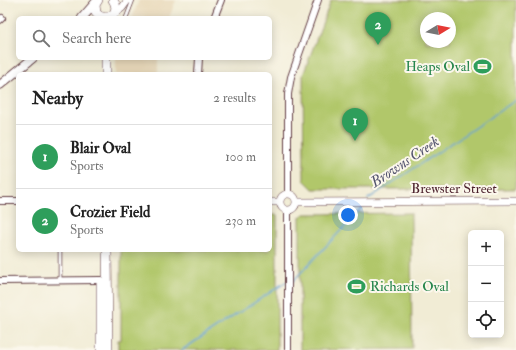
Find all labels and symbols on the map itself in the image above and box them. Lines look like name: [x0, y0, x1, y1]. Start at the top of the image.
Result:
pin: 2: [365, 12, 391, 45]
north arrow: [420, 12, 456, 48]
sports icon: Heaps Oval: [473, 56, 493, 76]
place label: Heaps Oval: [406, 58, 470, 76]
pin: 1: [342, 108, 368, 141]
water label: Browns Creek: [366, 132, 443, 193]
street label: Brewster Street: [411, 180, 497, 197]
your location: [338, 205, 358, 225]
sports icon: Richards Oval: [347, 276, 367, 296]
place label: Richards Oval: [370, 278, 449, 295]

